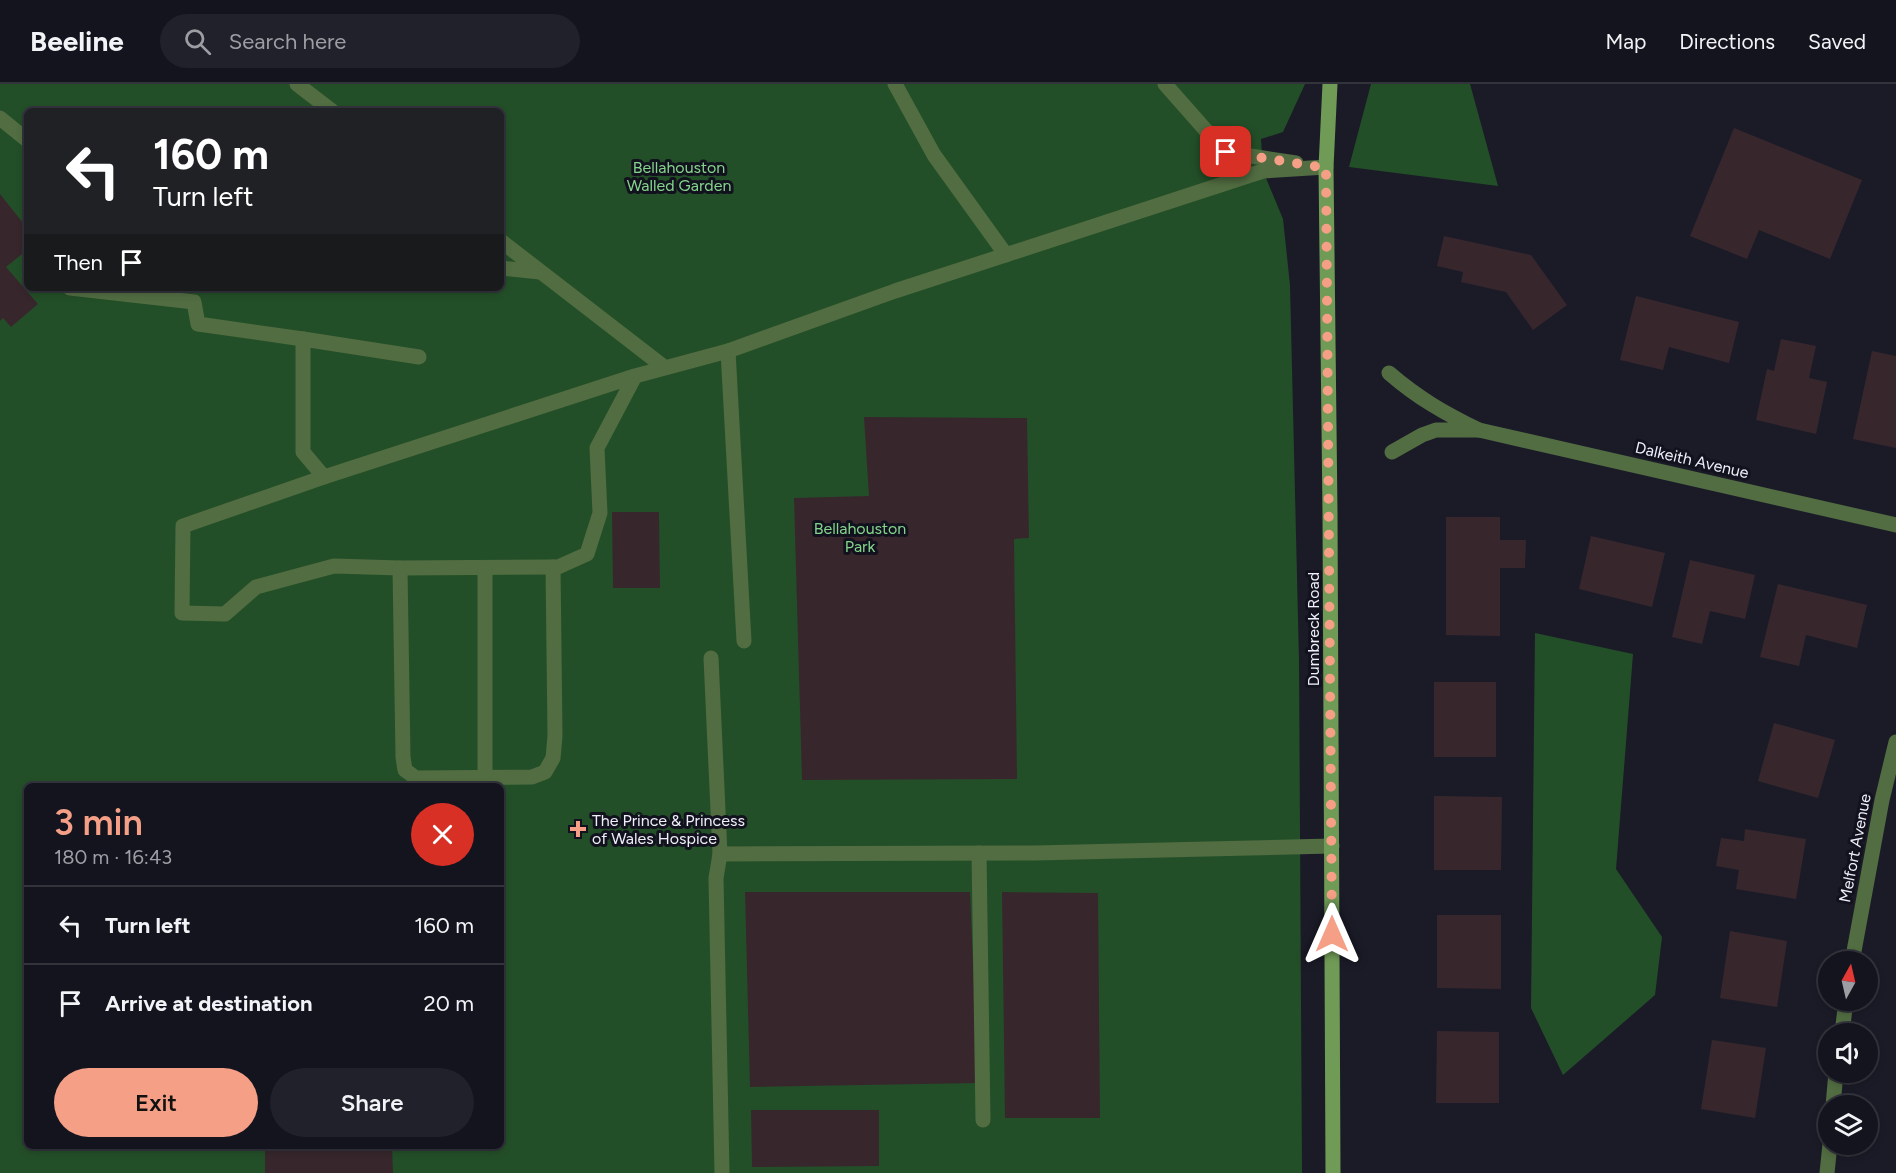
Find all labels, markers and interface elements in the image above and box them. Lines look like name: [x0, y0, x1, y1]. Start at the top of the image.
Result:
search box: [160, 14, 580, 68]
text: Beeline: [30, 24, 124, 58]
icon: search: [181, 25, 214, 58]
text: Search here: [229, 28, 346, 55]
text: Map: [1605, 29, 1646, 54]
text: Directions: [1679, 29, 1775, 54]
text: Saved: [1808, 29, 1866, 54]
pin: [1200, 126, 1251, 177]
text: 160 m: [153, 129, 269, 180]
icon: left: [54, 132, 132, 210]
icon: arrive: [1209, 135, 1242, 168]
park label: Bellahouston Walled Garden: [627, 158, 731, 195]
text: Turn left: [153, 180, 253, 213]
icon: arrive: [115, 246, 148, 279]
text: Then: [54, 249, 103, 276]
street label: Dalkeith Avenue: [1633, 438, 1751, 482]
park label: Bellahouston Park: [814, 519, 906, 556]
street label: Dumbreck Road: [1304, 572, 1323, 686]
street label: Melfort Avenue: [1835, 792, 1875, 904]
text: 3 min: [54, 801, 143, 844]
button: close: [411, 803, 474, 866]
place label: The Prince & Princess of Wales Hospice: [592, 811, 745, 848]
marker: The Prince & Princess of Wales Hospice: [569, 820, 587, 838]
text: 180 m · 16:43: [54, 845, 172, 869]
position arrow: [1300, 902, 1364, 966]
icon: left: [54, 909, 87, 942]
text: Turn left: [105, 912, 191, 939]
text: 160 m: [414, 912, 474, 939]
north arrow: [1818, 951, 1878, 1011]
map controls: [1818, 951, 1878, 1155]
icon: arrive: [54, 987, 87, 1020]
text: Arrive at destination: [105, 990, 313, 1017]
text: 20 m: [423, 990, 474, 1017]
button: sound: [1818, 1023, 1878, 1083]
button: Exit: [54, 1068, 258, 1137]
button: Share: [270, 1068, 474, 1137]
button: layers: [1818, 1095, 1878, 1155]

